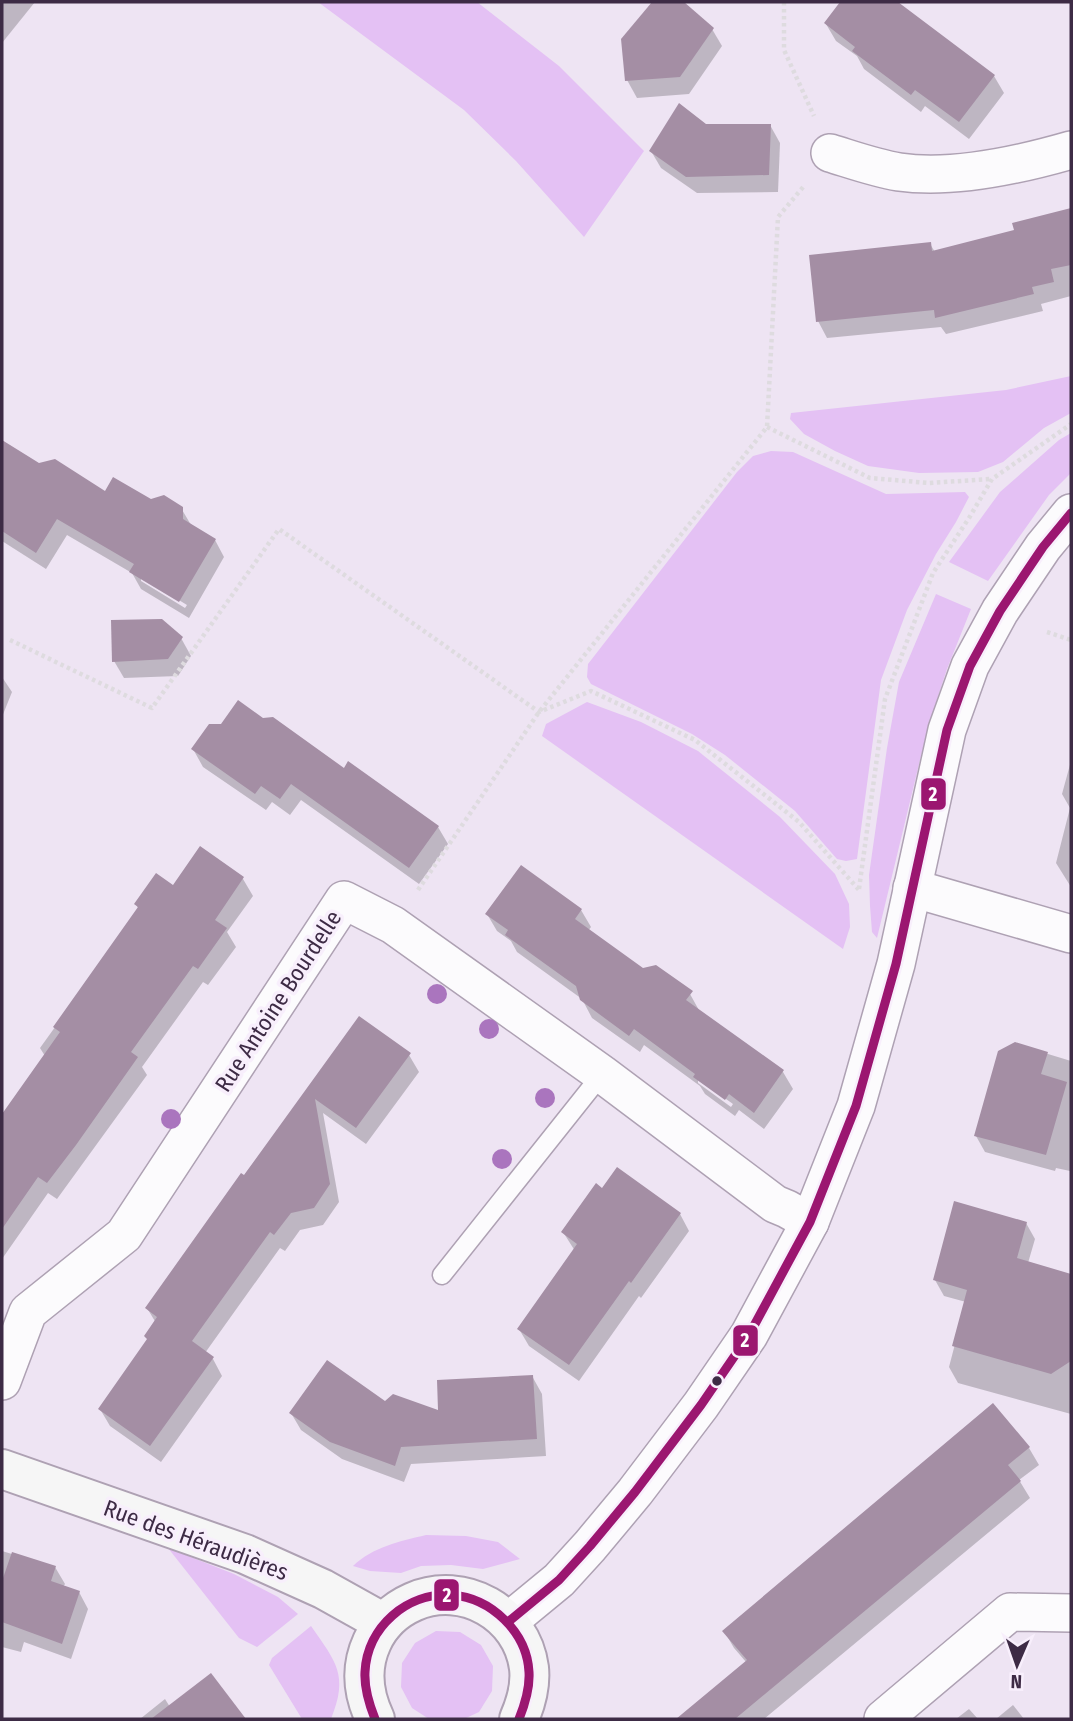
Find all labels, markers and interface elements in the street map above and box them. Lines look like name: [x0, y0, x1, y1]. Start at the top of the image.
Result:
line badge: 2: [920, 777, 947, 811]
text: 2: [928, 783, 938, 806]
street label: Rue Antoine Bourdelle: [209, 905, 347, 1097]
line badge: 2: [732, 1324, 759, 1357]
text: 2: [740, 1329, 750, 1352]
unlabelled marker: [710, 1374, 724, 1388]
street label: Rue des Héraudières: [100, 1494, 292, 1586]
line badge: 2: [433, 1578, 460, 1612]
text: 2: [442, 1584, 452, 1607]
north arrow: [982, 1630, 1052, 1700]
text: N: [1010, 1670, 1023, 1693]

